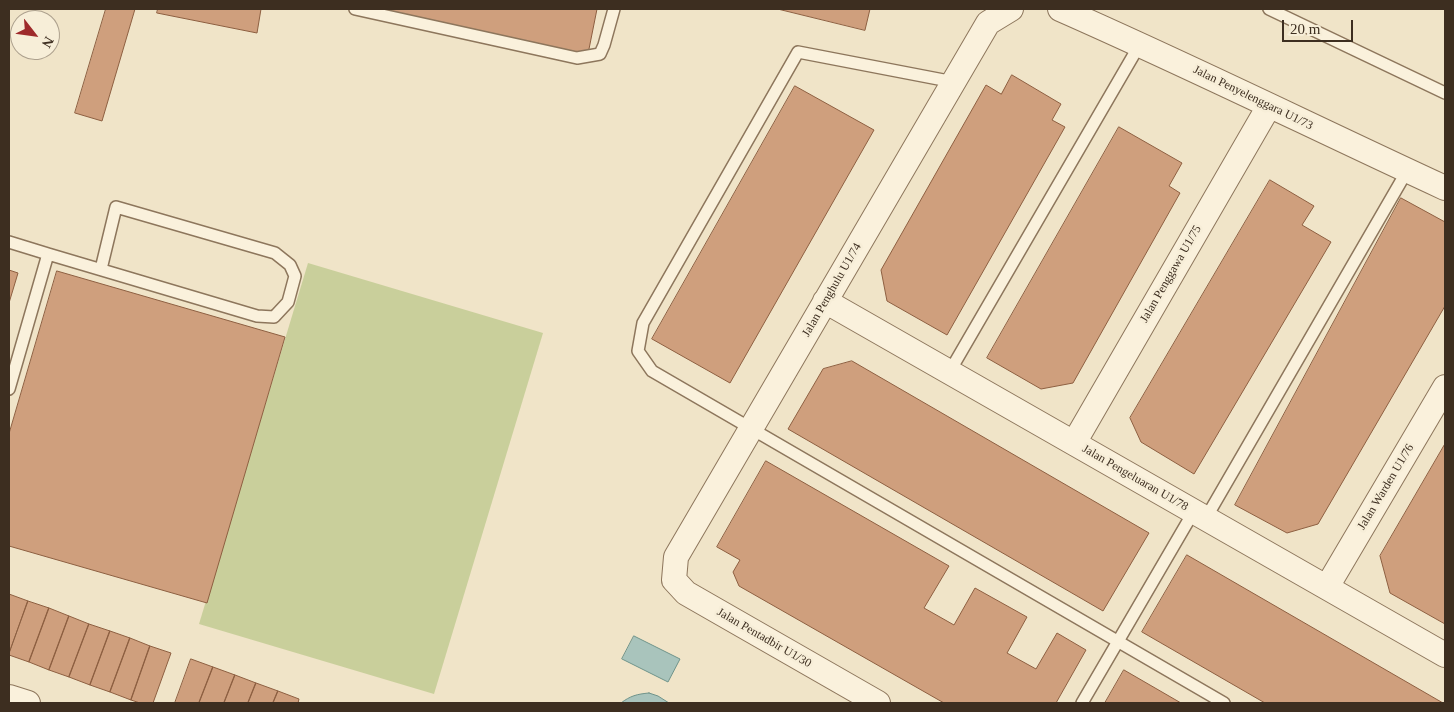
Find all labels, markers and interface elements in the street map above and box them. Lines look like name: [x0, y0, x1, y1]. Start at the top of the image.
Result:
north arrow: [10, 10, 60, 60]
scale bar: [1284, 10, 1355, 42]
text: 20 m: [1290, 21, 1320, 37]
text: N: [39, 34, 57, 50]
street label: Jalan Penyelenggara U1/73: [1191, 63, 1315, 133]
street label: Jalan Penggawa U1/75: [1137, 223, 1205, 325]
street label: Jalan Penghulu U1/74: [799, 241, 865, 339]
street label: Jalan Warden U1/76: [1355, 441, 1417, 533]
street label: Jalan Pengeluaran U1/78: [1079, 442, 1191, 514]
street label: Jalan Pentadbir U1/30: [714, 605, 814, 671]

